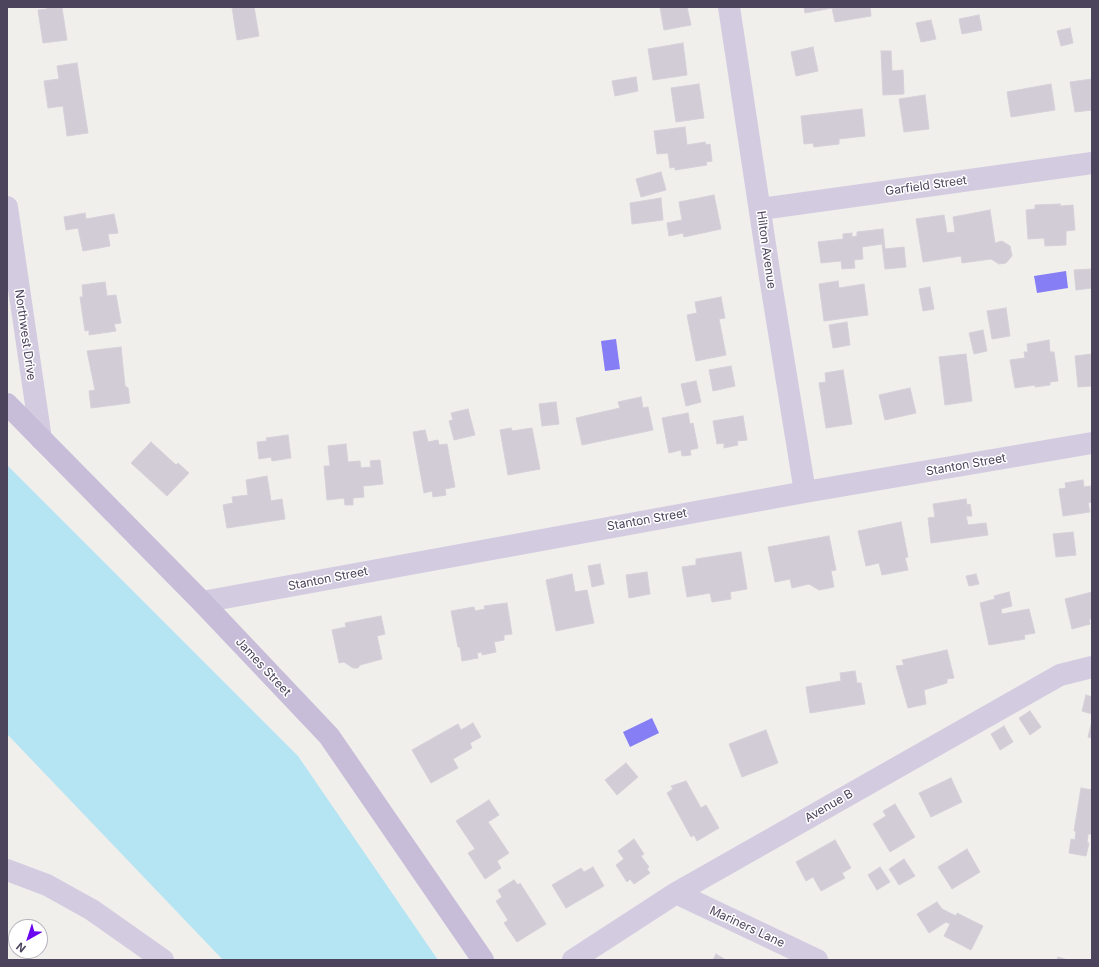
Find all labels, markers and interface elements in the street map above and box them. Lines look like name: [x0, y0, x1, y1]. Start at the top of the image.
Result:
street label: Garfield Street: [884, 173, 968, 199]
street label: Hilton Avenue: [753, 210, 779, 290]
street label: Northwest Drive: [11, 288, 39, 382]
street label: Stanton Street: [925, 451, 1007, 479]
street label: Stanton Street: [606, 506, 688, 534]
street label: Stanton Street: [287, 564, 369, 594]
street label: James Street: [232, 635, 294, 699]
street label: Avenue B: [802, 786, 856, 826]
street label: Mariners Lane: [707, 903, 787, 951]
north arrow: [8, 919, 48, 959]
text: N: [13, 939, 29, 956]

